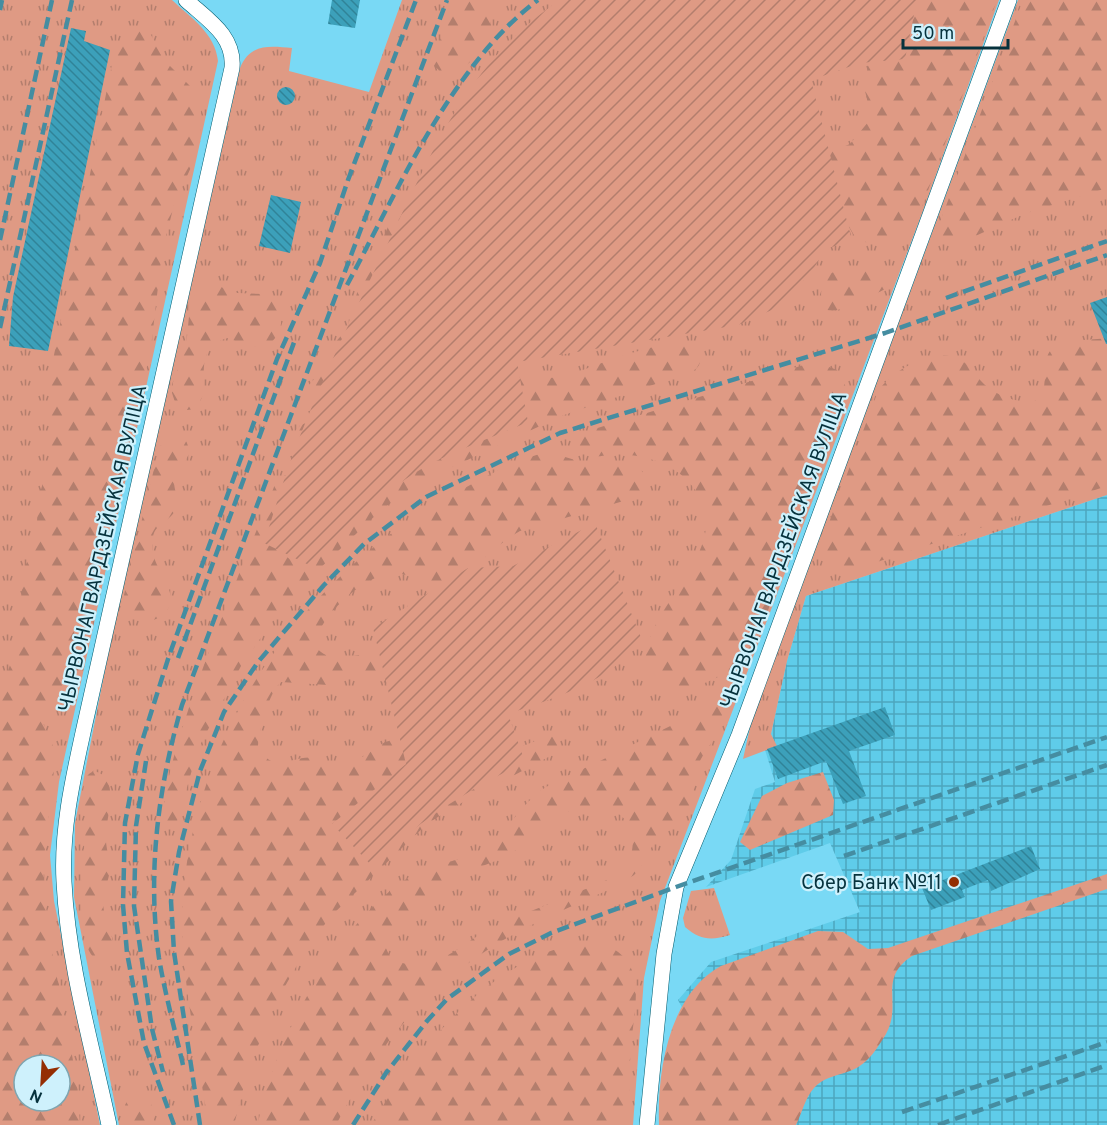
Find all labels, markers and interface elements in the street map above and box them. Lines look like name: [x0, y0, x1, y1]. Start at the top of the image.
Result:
scale bar: [903, 12, 1008, 50]
text: 50 m: [912, 23, 954, 46]
street label: ЧЫРВОНАГВАРДЗЕЙСКАЯ ВУЛІЦА: [52, 382, 154, 715]
street label: ЧЫРВОНАГВАРДЗЕЙСКАЯ ВУЛІЦА: [713, 388, 854, 713]
place label: Сбер Банк №11: [801, 871, 942, 897]
marker: Сбер Банк №11: [947, 875, 961, 889]
north arrow: [12, 1053, 72, 1113]
text: N: [27, 1083, 46, 1106]

